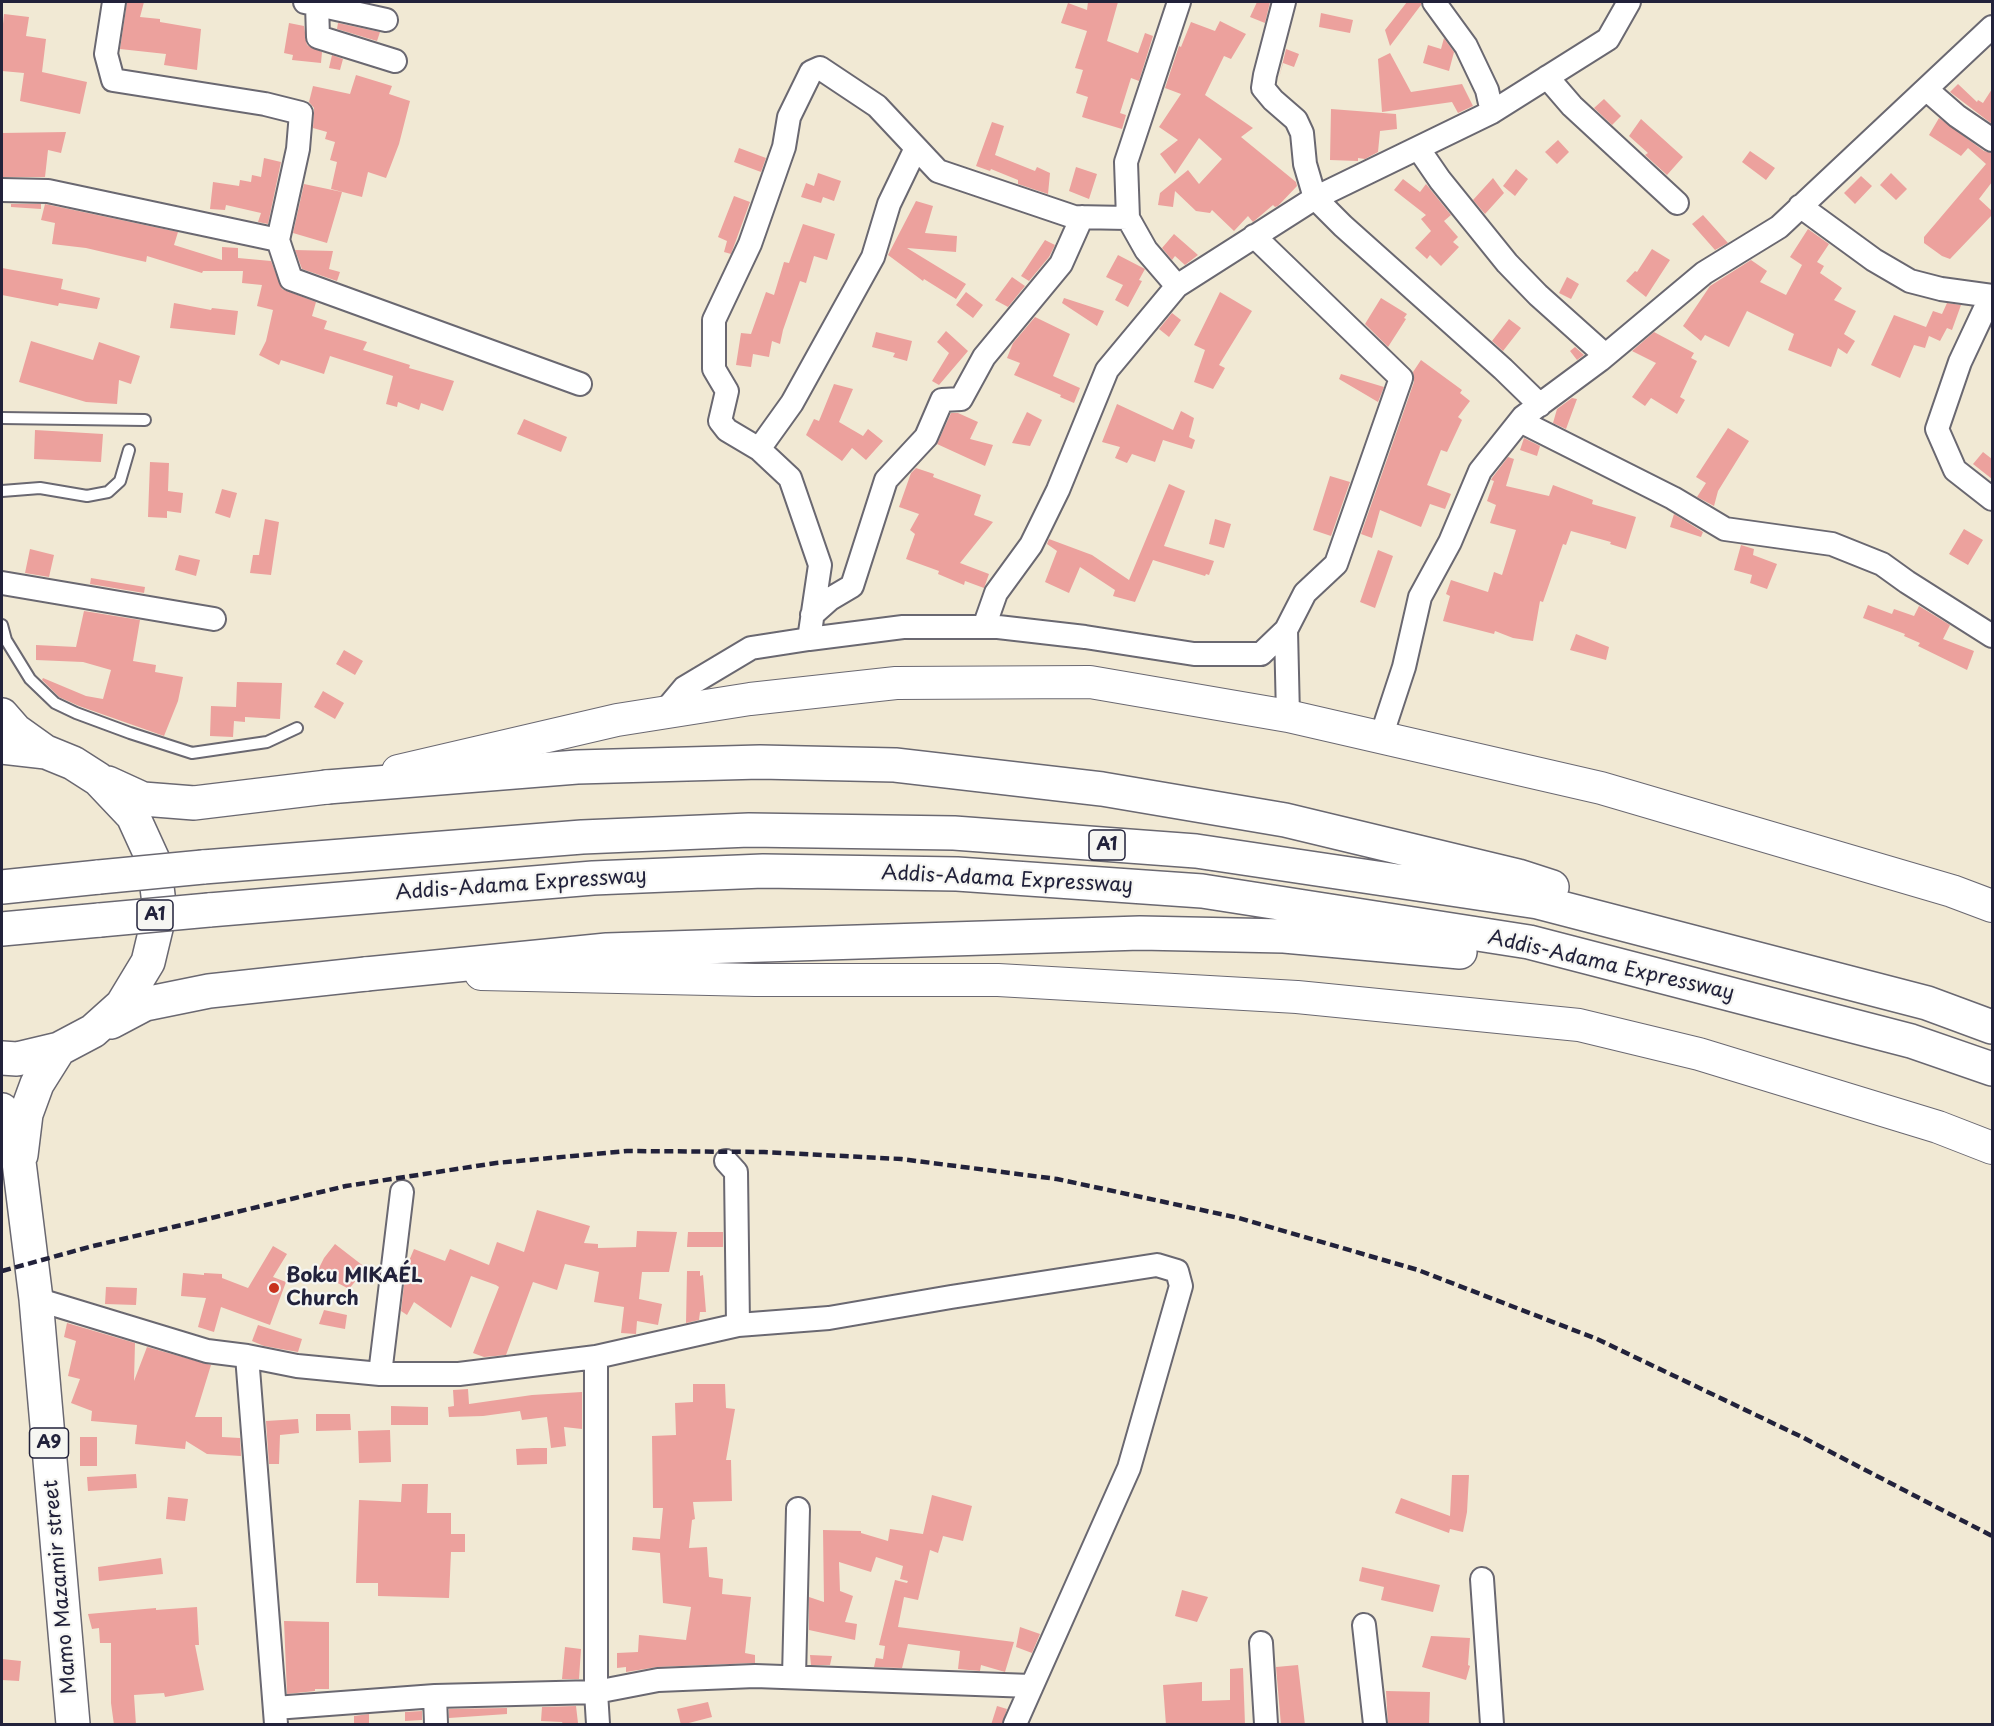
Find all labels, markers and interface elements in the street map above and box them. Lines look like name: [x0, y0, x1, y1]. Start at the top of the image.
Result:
road number: A1: [1089, 830, 1125, 860]
street label: Addis-Adama Expressway: [881, 861, 1133, 899]
street label: Addis-Adama Expressway: [394, 864, 648, 906]
road number: A1: [137, 900, 173, 930]
street label: Addis-Adama Expressway: [1486, 926, 1736, 1006]
place label: Boku MIKAÉL Church: [286, 1264, 423, 1311]
marker: Boku MIKAÉL Church: [267, 1281, 281, 1295]
road number: A9: [29, 1428, 68, 1458]
street label: Mamo Mazamir street: [40, 1479, 82, 1695]

